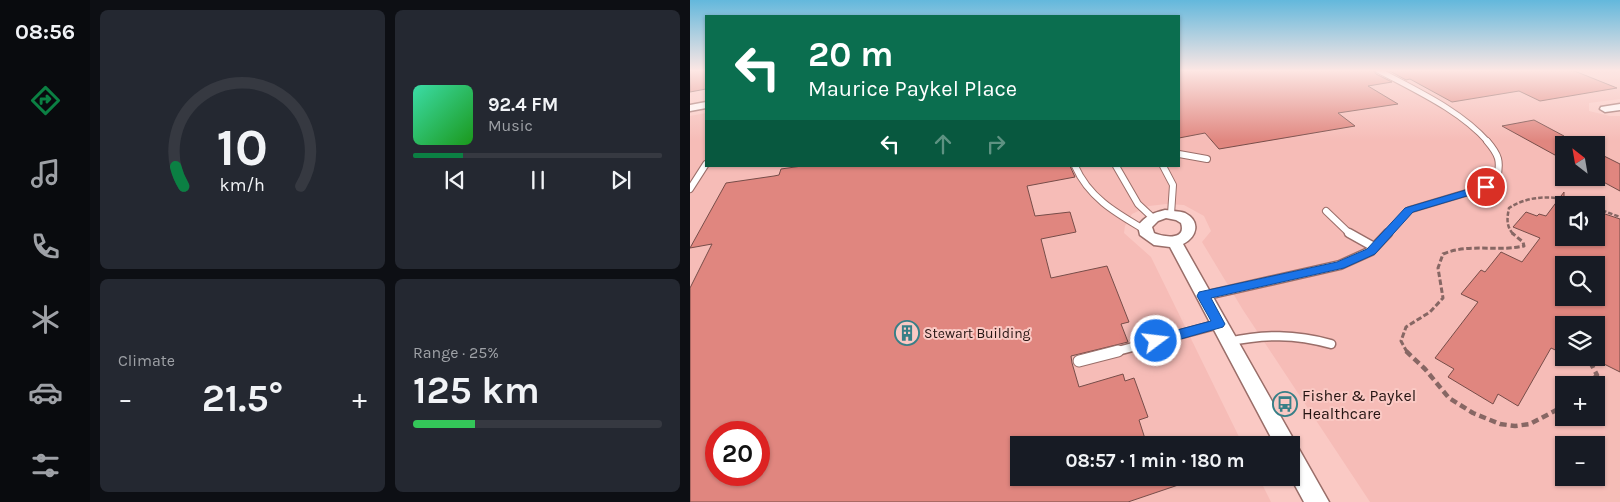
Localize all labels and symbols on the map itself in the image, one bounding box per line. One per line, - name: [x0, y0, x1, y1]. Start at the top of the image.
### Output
- north arrow: [1555, 136, 1605, 186]
- pin: [1465, 166, 1507, 208]
- position arrow: [1129, 314, 1181, 366]
- building icon: Stewart Building: [894, 320, 920, 346]
- place label: Stewart Building: [924, 325, 1031, 342]
- place label: Fisher & Paykel Healthcare: [1302, 386, 1416, 423]
- bus stop icon: Fisher & Paykel Healthcare: [1272, 391, 1298, 417]
- speed limit sign: 20: [705, 421, 770, 486]

